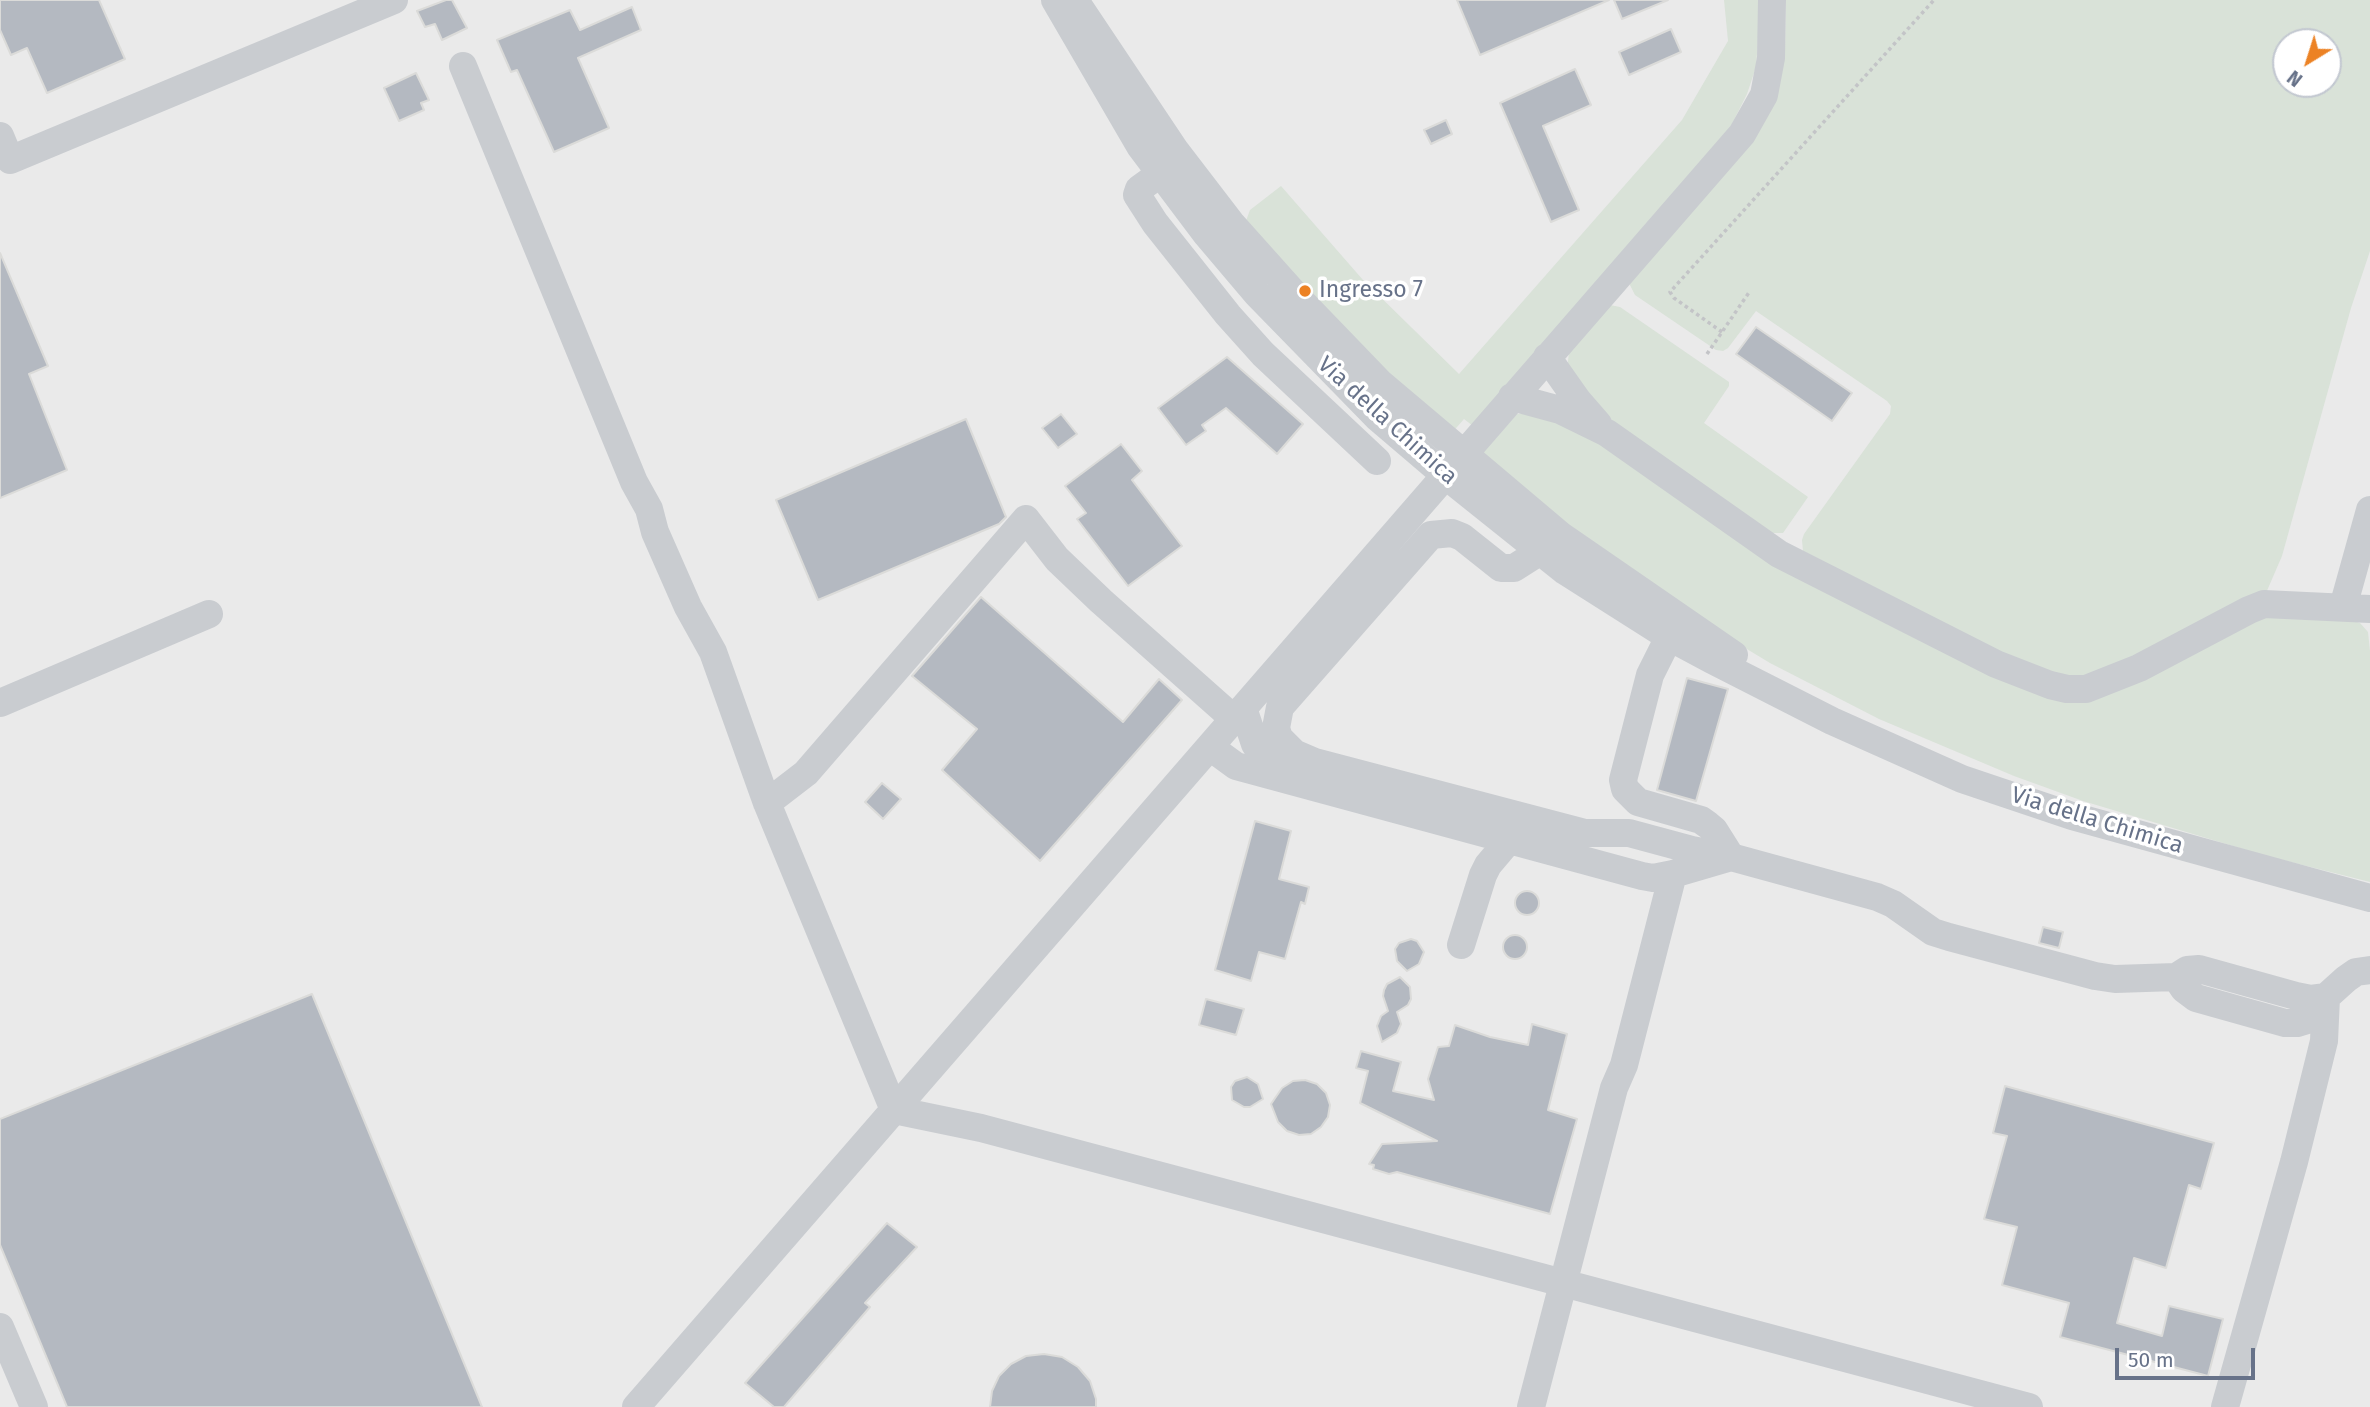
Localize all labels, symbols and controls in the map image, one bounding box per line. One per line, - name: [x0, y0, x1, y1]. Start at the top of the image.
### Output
- north arrow: [2272, 28, 2342, 98]
- text: N: [2283, 65, 2307, 91]
- place label: Ingresso 7: [1319, 277, 1423, 305]
- marker: Ingresso 7: [1297, 283, 1313, 299]
- street label: Via della Chimica: [1312, 351, 1462, 491]
- street label: Via della Chimica: [2008, 782, 2186, 860]
- scale bar: [2118, 1334, 2258, 1378]
- text: 50 m: [2128, 1347, 2174, 1373]

